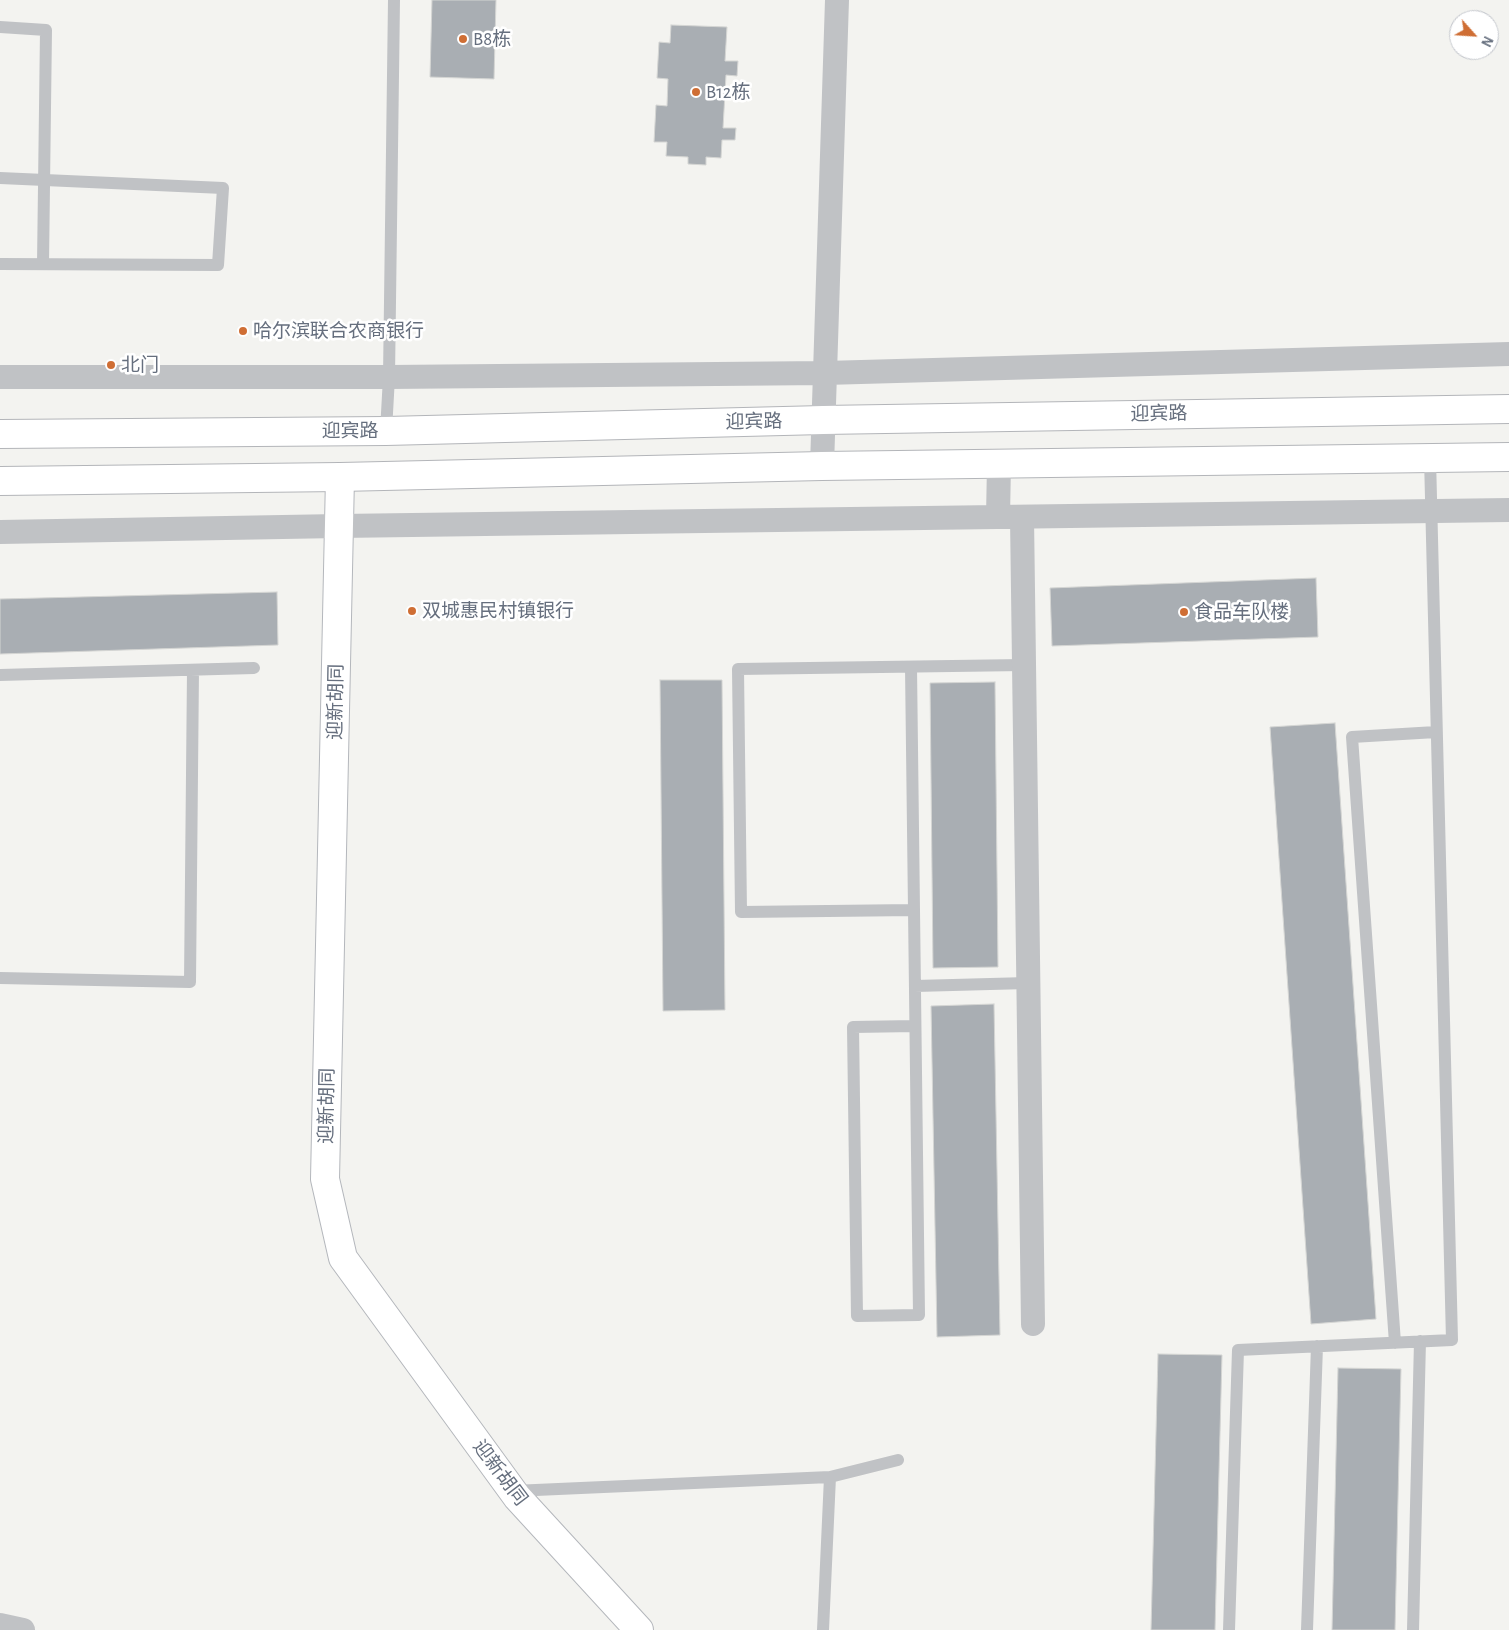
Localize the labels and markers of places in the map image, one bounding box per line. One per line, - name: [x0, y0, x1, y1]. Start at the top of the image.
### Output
- place label: B8栋: [473, 28, 511, 50]
- marker: B8栋: [457, 33, 469, 45]
- place label: B12栋: [706, 81, 750, 103]
- marker: B12栋: [690, 86, 702, 98]
- place label: 哈尔滨联合农商银行: [253, 320, 424, 342]
- marker: 哈尔滨联合农商银行: [237, 325, 249, 337]
- place label: 北门: [121, 354, 159, 376]
- marker: 北门: [105, 359, 117, 371]
- place label: 双城惠民村镇银行: [422, 600, 574, 622]
- place label: 食品车队楼: [1194, 601, 1289, 623]
- marker: 双城惠民村镇银行: [406, 605, 418, 617]
- marker: 食品车队楼: [1178, 606, 1190, 618]

